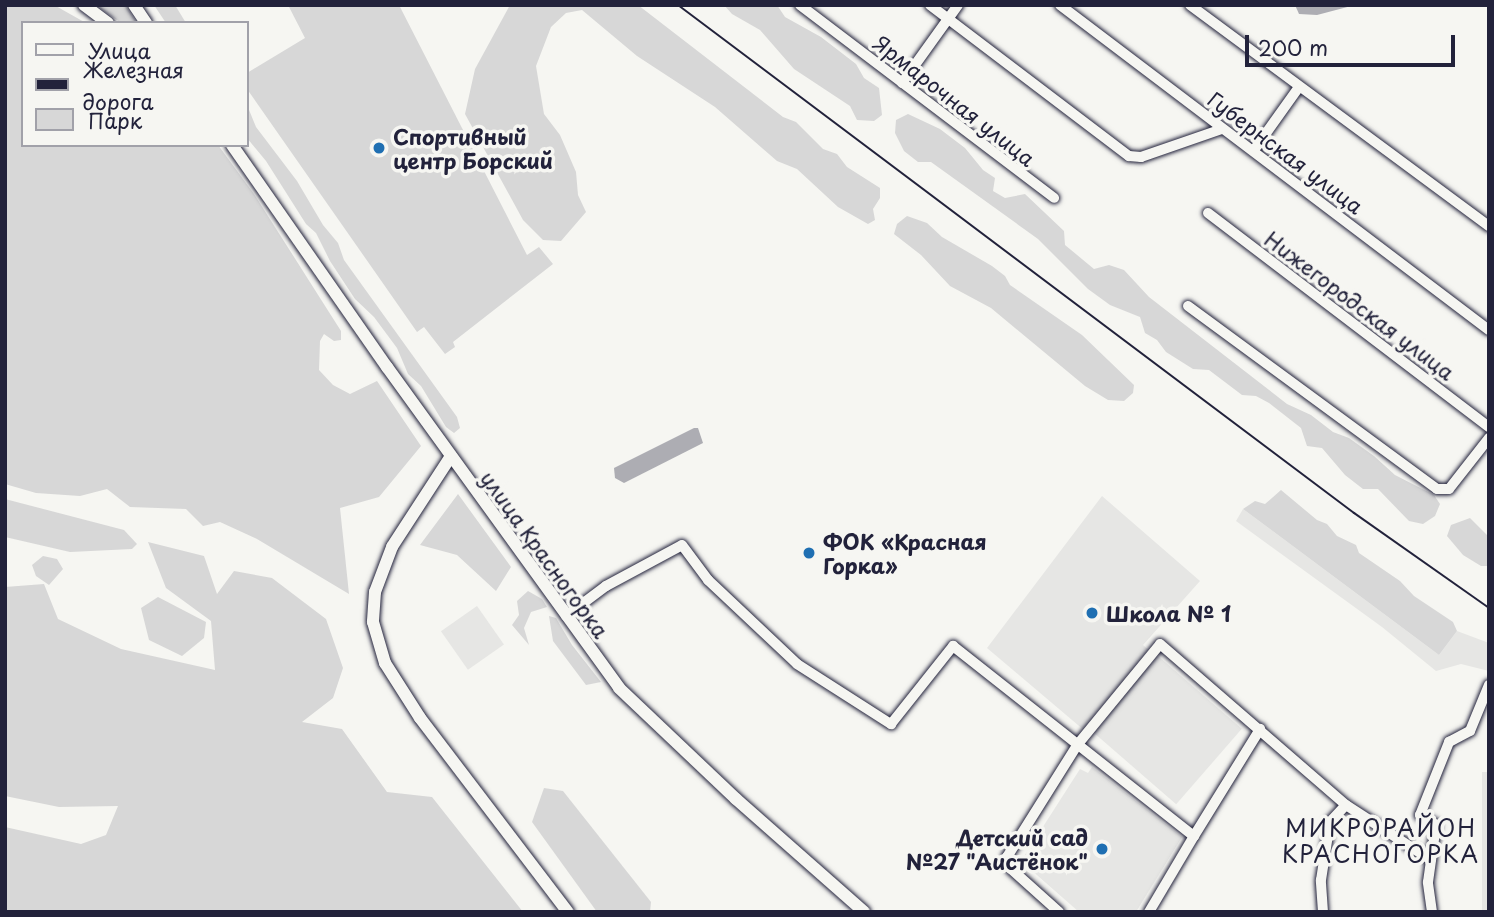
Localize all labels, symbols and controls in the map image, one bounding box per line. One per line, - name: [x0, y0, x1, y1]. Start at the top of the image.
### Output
- legend: [21, 21, 248, 147]
- scale bar: [1249, 21, 1459, 65]
- street label: Ярмарочная улица: [869, 29, 1041, 171]
- text: 200 m: [1258, 31, 1328, 63]
- text: Улица: [88, 34, 151, 66]
- text: Железная дорога: [83, 53, 184, 117]
- street label: Губернская улица: [1203, 85, 1369, 219]
- text: Парк: [88, 104, 142, 136]
- place label: Спортивный центр Борский: [393, 123, 554, 173]
- marker: Спортивный центр Борский: [371, 140, 387, 156]
- street label: Нижегородская улица: [1260, 225, 1460, 385]
- street label: улица Красногорка: [476, 465, 614, 643]
- place label: ФОК «Красная Горка»: [823, 528, 987, 578]
- marker: ФОК «Красная Горка»: [801, 545, 817, 561]
- place label: Школа № 1: [1106, 600, 1232, 626]
- marker: Школа № 1: [1084, 605, 1100, 621]
- district label: МИКРОРАЙОН КРАСНОГОРКА: [1284, 814, 1478, 868]
- place label: Детский сад №27 "Аистёнок": [905, 824, 1088, 874]
- marker: Детский сад №27 "Аистёнок": [1094, 841, 1110, 857]

